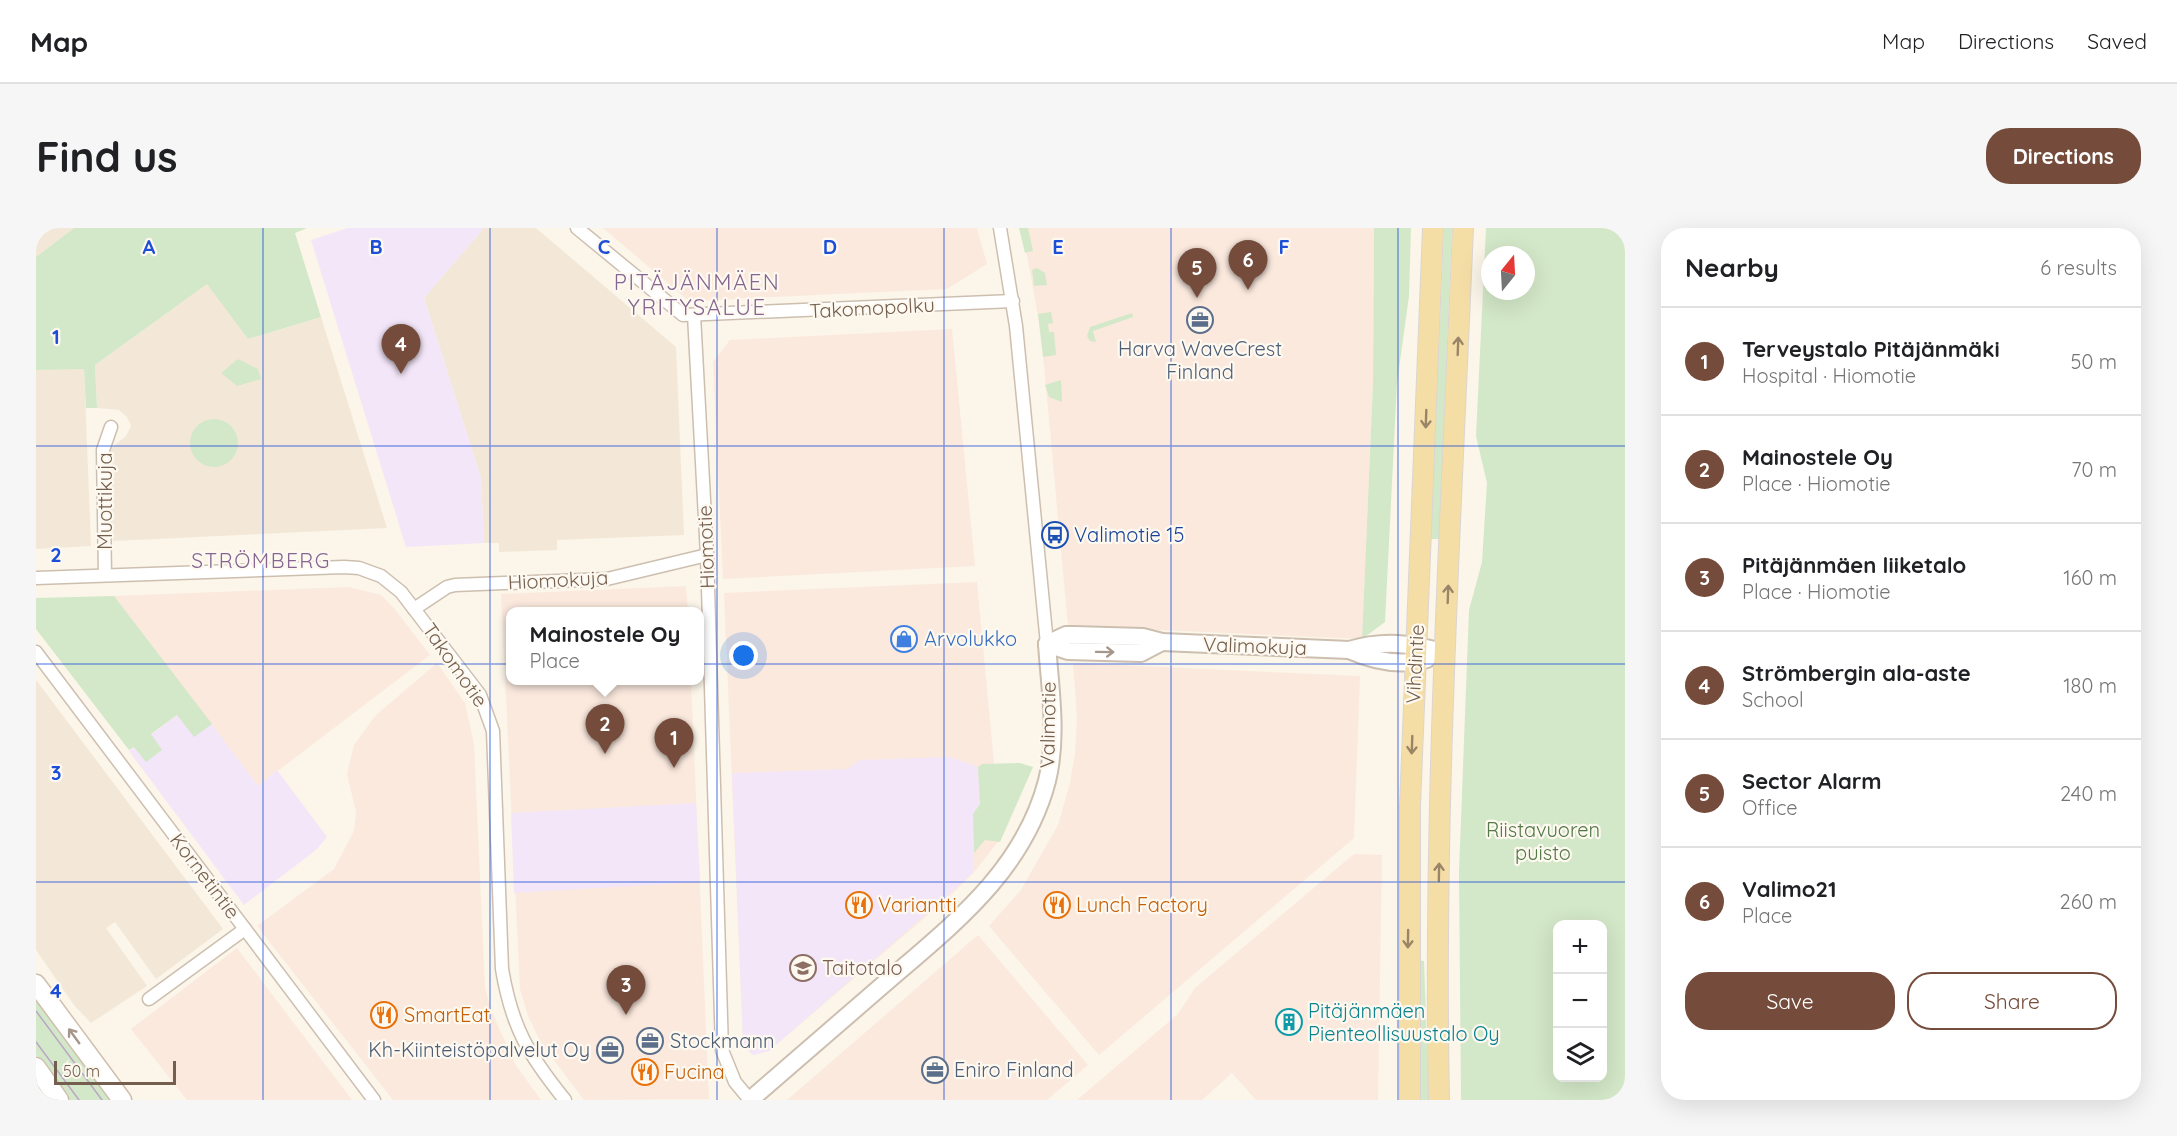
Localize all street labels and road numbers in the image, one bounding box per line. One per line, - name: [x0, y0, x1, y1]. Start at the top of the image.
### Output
- street label: Takomopolku: [809, 292, 935, 323]
- street label: Muottikuja: [92, 452, 117, 550]
- street label: Hiomotie: [692, 505, 719, 589]
- street label: Hiomokuja: [507, 564, 609, 595]
- street label: Takomotie: [417, 618, 494, 712]
- street label: Vihdintie: [1400, 624, 1429, 704]
- street label: Valimokuja: [1203, 631, 1307, 660]
- street label: Valimotie: [1034, 681, 1061, 769]
- street label: Kornetintie: [165, 828, 246, 923]

